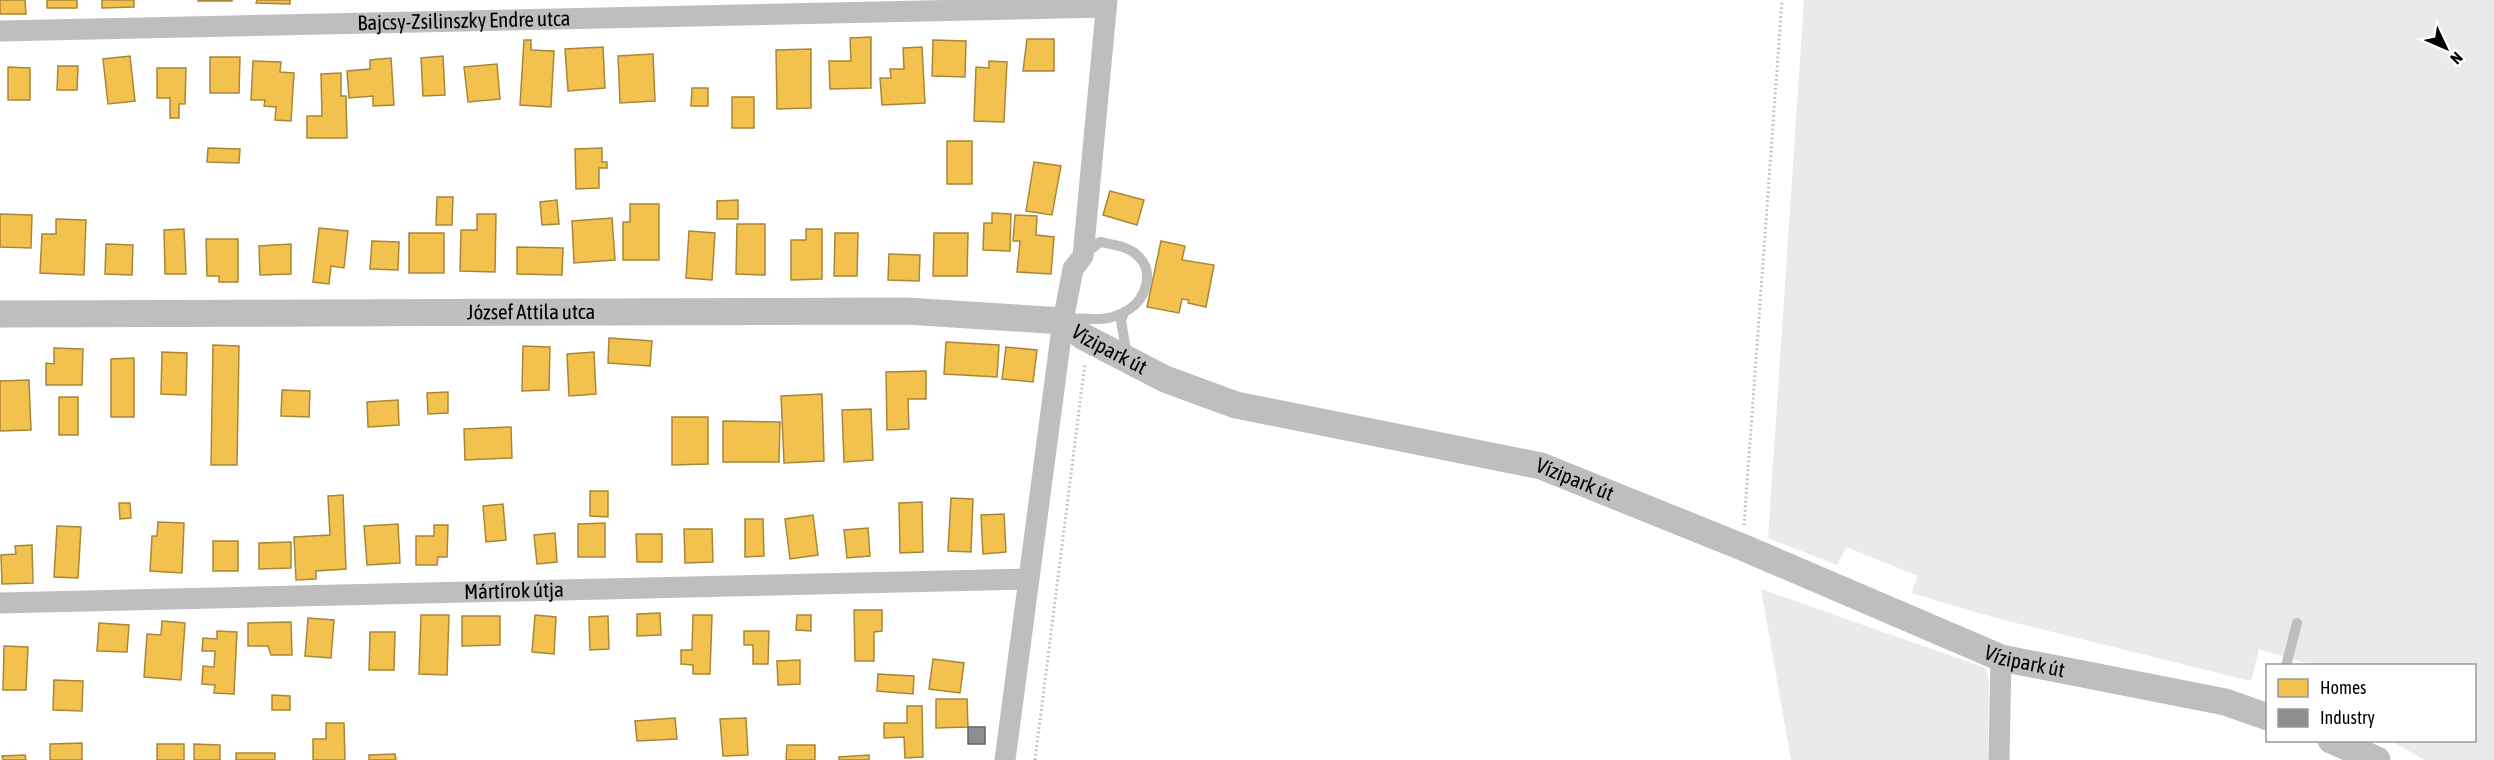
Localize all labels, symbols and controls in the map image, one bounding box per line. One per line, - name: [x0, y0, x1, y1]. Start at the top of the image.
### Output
- street label: Bajcsy-Zsilinszky Endre utca: [357, 6, 571, 34]
- north arrow: [2416, 18, 2476, 78]
- text: N: [2447, 49, 2467, 68]
- street label: József Attila utca: [467, 299, 595, 323]
- street label: Vízipark út: [1067, 319, 1151, 379]
- street label: Vízipark út: [1533, 452, 1618, 505]
- street label: Mártírok útja: [464, 577, 564, 603]
- street label: Vízipark út: [1981, 639, 2067, 681]
- legend: [2266, 664, 2476, 742]
- text: Homes: [2320, 677, 2366, 698]
- text: Industry: [2320, 707, 2375, 728]

